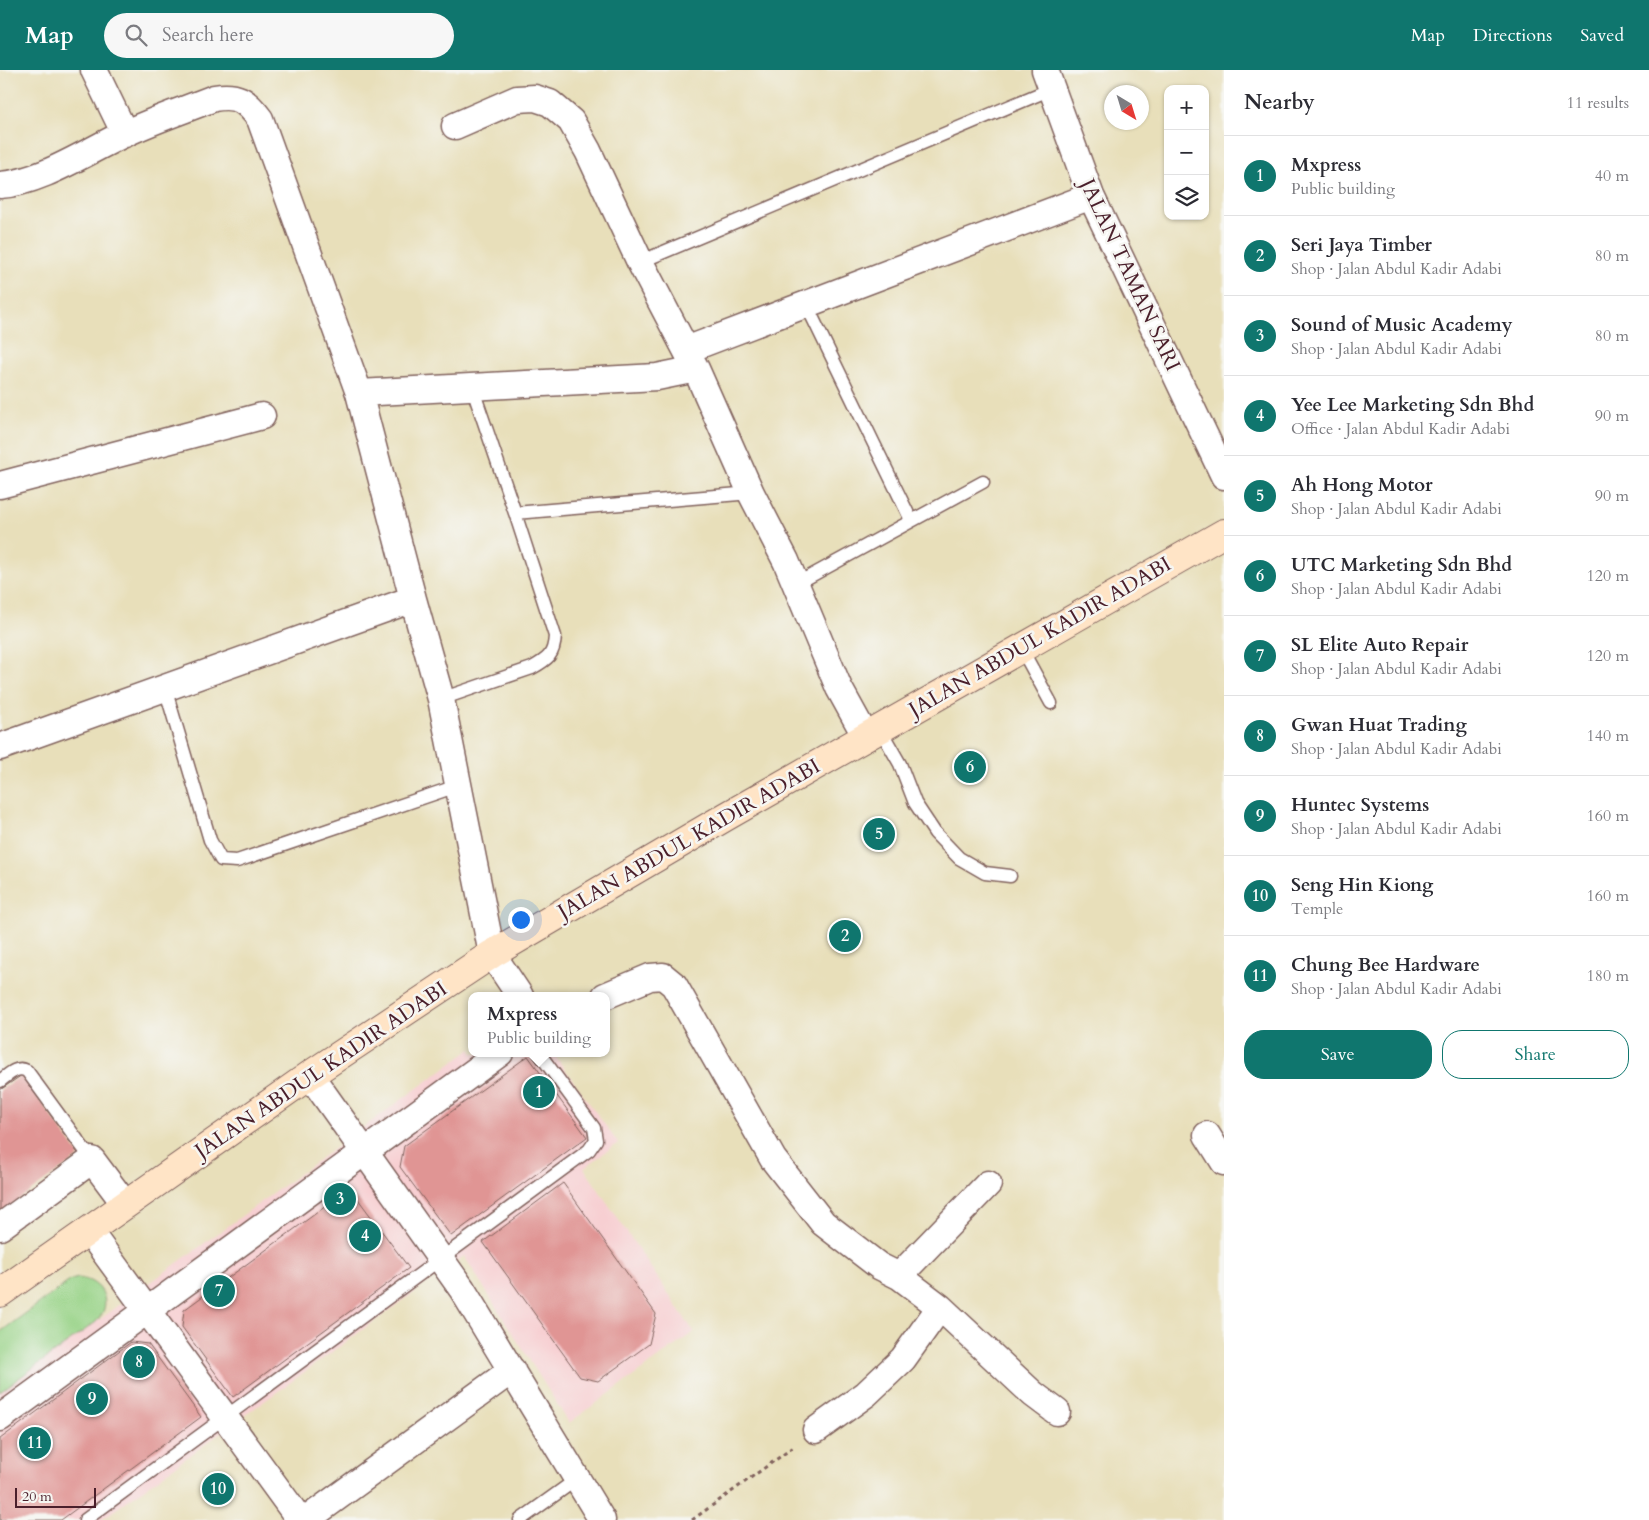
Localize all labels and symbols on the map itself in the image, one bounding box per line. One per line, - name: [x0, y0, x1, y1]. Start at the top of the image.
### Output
- north arrow: [1104, 85, 1149, 130]
- street label: JALAN TAMAN SARI: [1071, 171, 1187, 376]
- street label: JALAN ABDUL KADIR ADABI: [901, 550, 1176, 726]
- pin: 6: [954, 748, 986, 786]
- street label: JALAN ABDUL KADIR ADABI: [550, 752, 825, 928]
- pin: 5: [863, 815, 895, 853]
- your location: [508, 907, 534, 933]
- pin: 2: [829, 917, 861, 955]
- street label: JALAN ABDUL KADIR ADABI: [187, 975, 453, 1167]
- pin: 1: [523, 1073, 555, 1111]
- pin: 3: [324, 1180, 356, 1218]
- pin: 4: [349, 1217, 381, 1255]
- pin: 7: [203, 1272, 235, 1310]
- pin: 8: [123, 1343, 155, 1381]
- pin: 9: [76, 1380, 108, 1418]
- pin: 11: [19, 1424, 51, 1462]
- pin: 10: [202, 1470, 234, 1508]
- scale bar: [15, 1485, 96, 1508]

